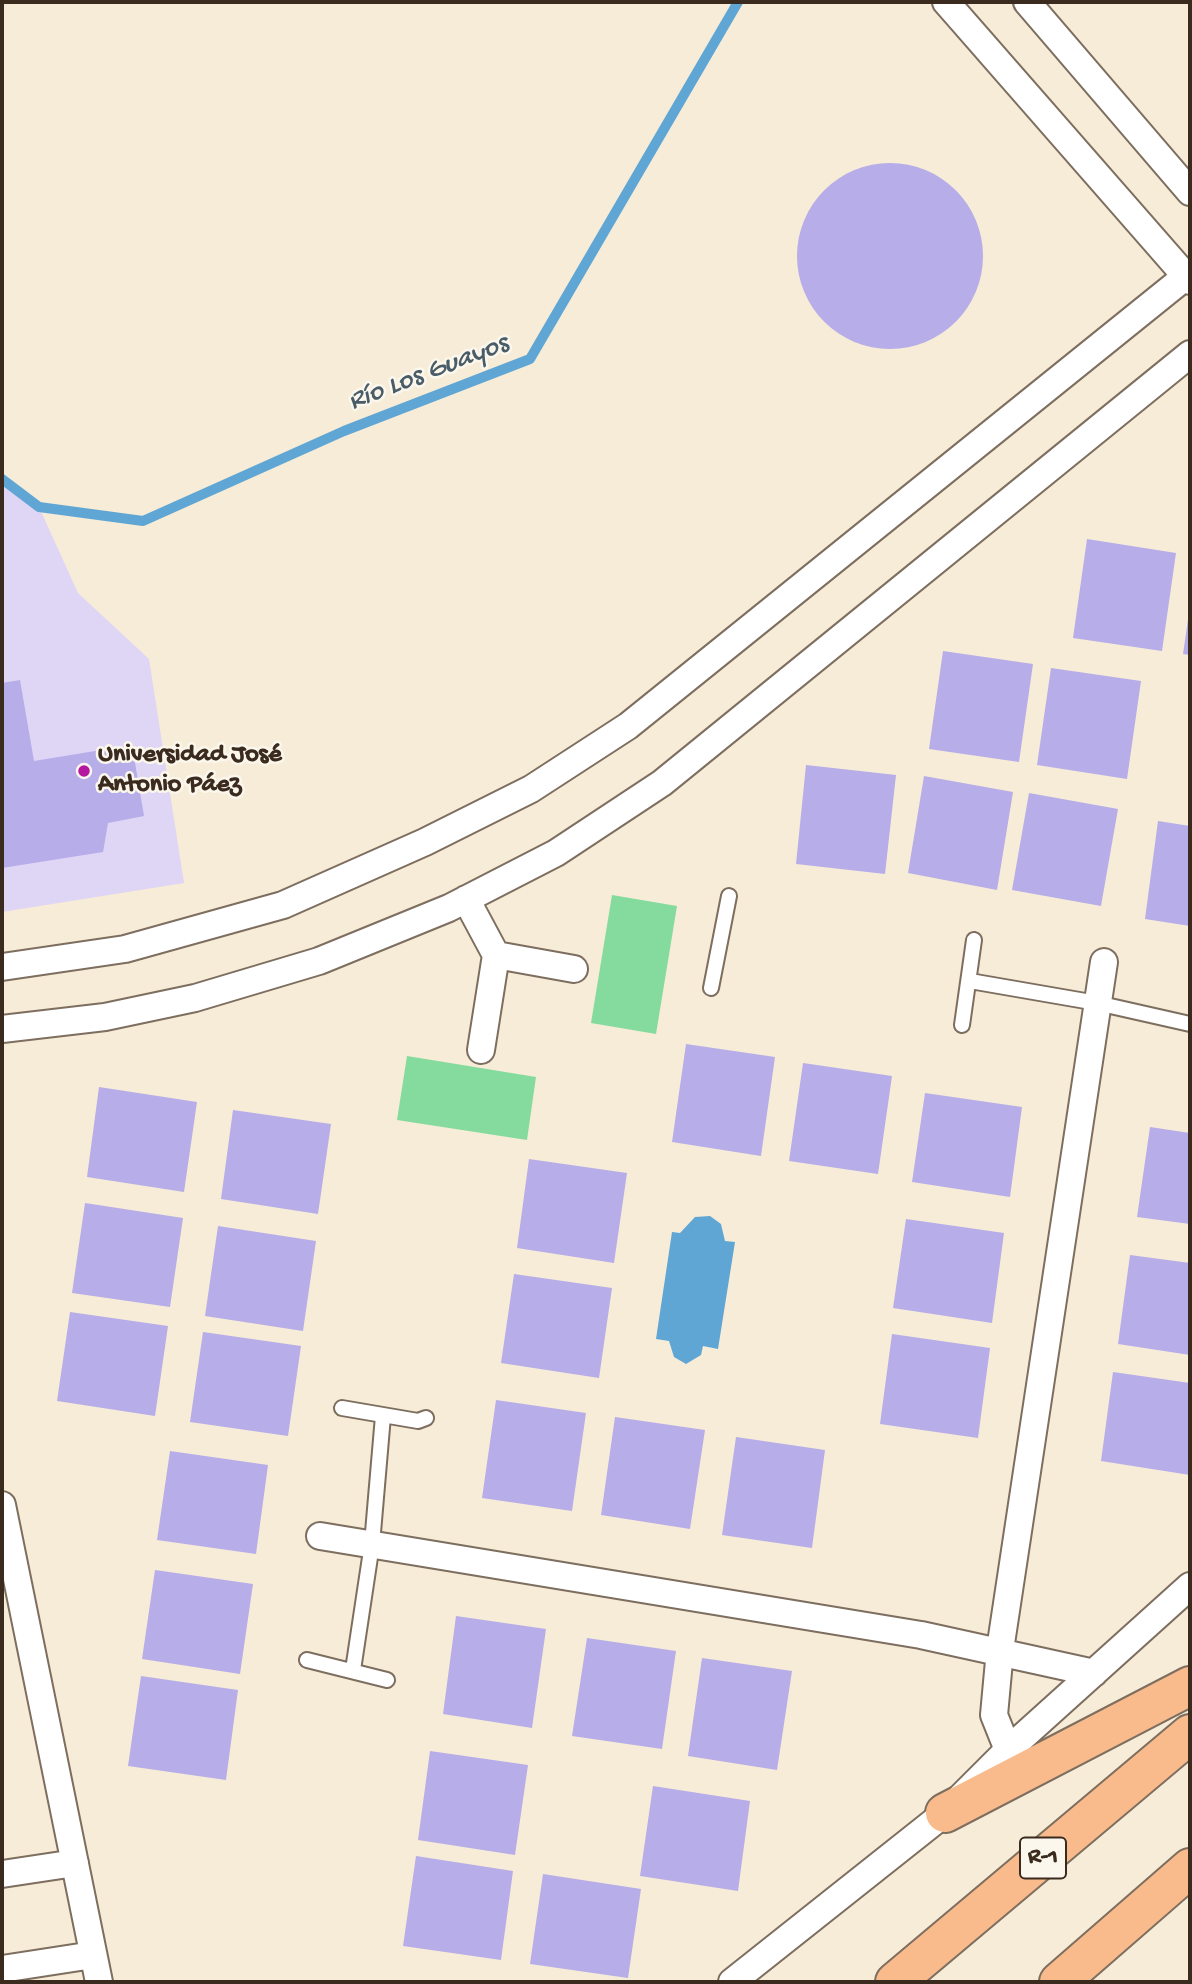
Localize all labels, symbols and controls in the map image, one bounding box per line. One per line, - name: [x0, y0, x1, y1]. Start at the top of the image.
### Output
- water label: Río Los Guayos: [344, 328, 514, 420]
- place label: Universidad José Antonio Páez: [98, 740, 282, 802]
- marker: Universidad José Antonio Páez: [76, 763, 92, 779]
- road number: R-1: [1020, 1838, 1066, 1879]

